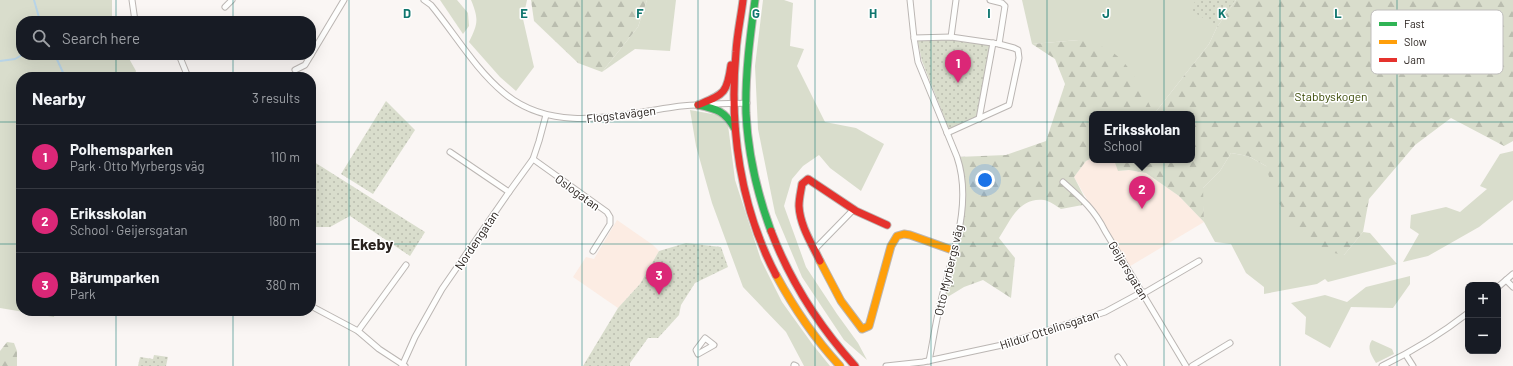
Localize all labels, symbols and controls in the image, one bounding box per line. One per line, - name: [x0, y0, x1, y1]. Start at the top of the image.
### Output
- text: D: [403, 5, 411, 21]
- text: E: [520, 5, 528, 21]
- text: F: [636, 5, 644, 21]
- text: G: [752, 5, 760, 21]
- text: H: [869, 5, 877, 21]
- text: I: [987, 5, 991, 21]
- text: J: [1102, 5, 1110, 21]
- text: K: [1218, 5, 1226, 21]
- text: L: [1334, 5, 1342, 21]
- legend: [1371, 10, 1503, 74]
- search box: [16, 16, 316, 60]
- text: Fast: [1404, 17, 1425, 30]
- icon: search: [30, 27, 52, 49]
- text: Search here: [62, 29, 140, 47]
- text: Slow: [1404, 35, 1427, 48]
- pin: 1: [945, 50, 971, 83]
- text: Jam: [1404, 53, 1425, 66]
- text: Nearby: [32, 88, 86, 108]
- park label: Stabbyskogen: [1294, 89, 1368, 103]
- text: 3 results: [252, 90, 300, 106]
- street label: Flogstavägen: [586, 103, 656, 125]
- popup: [1089, 111, 1195, 163]
- text: Eriksskolan: [1104, 120, 1180, 138]
- text: School: [1104, 138, 1142, 154]
- text: Polhemsparken: [70, 140, 173, 158]
- text: 1: [43, 149, 47, 165]
- text: 110 m: [270, 149, 300, 165]
- text: Park · Otto Myrbergs väg: [70, 158, 204, 174]
- your location: [975, 170, 995, 190]
- street label: Oslogatan: [553, 171, 603, 213]
- pin: 2: [1129, 176, 1155, 209]
- text: Eriksskolan: [70, 204, 147, 222]
- street label: Nordengatan: [451, 208, 501, 272]
- text: 2: [41, 213, 49, 229]
- text: 180 m: [268, 213, 300, 229]
- text: School · Geijersgatan: [70, 222, 188, 238]
- street label: Otto Myrbergs väg: [931, 223, 965, 317]
- district label: Ekeby: [351, 234, 393, 253]
- street label: Geijersgatan: [1106, 238, 1152, 302]
- pin: 3: [646, 262, 672, 295]
- text: Bärumparken: [70, 268, 160, 286]
- text: 3: [41, 277, 49, 293]
- text: 380 m: [266, 277, 300, 293]
- map controls: [1465, 282, 1501, 354]
- button: +: [1465, 282, 1501, 318]
- text: Park: [70, 286, 96, 302]
- street label: Hildur Ottelinsgatan: [998, 306, 1100, 352]
- button: −: [1465, 318, 1501, 354]

